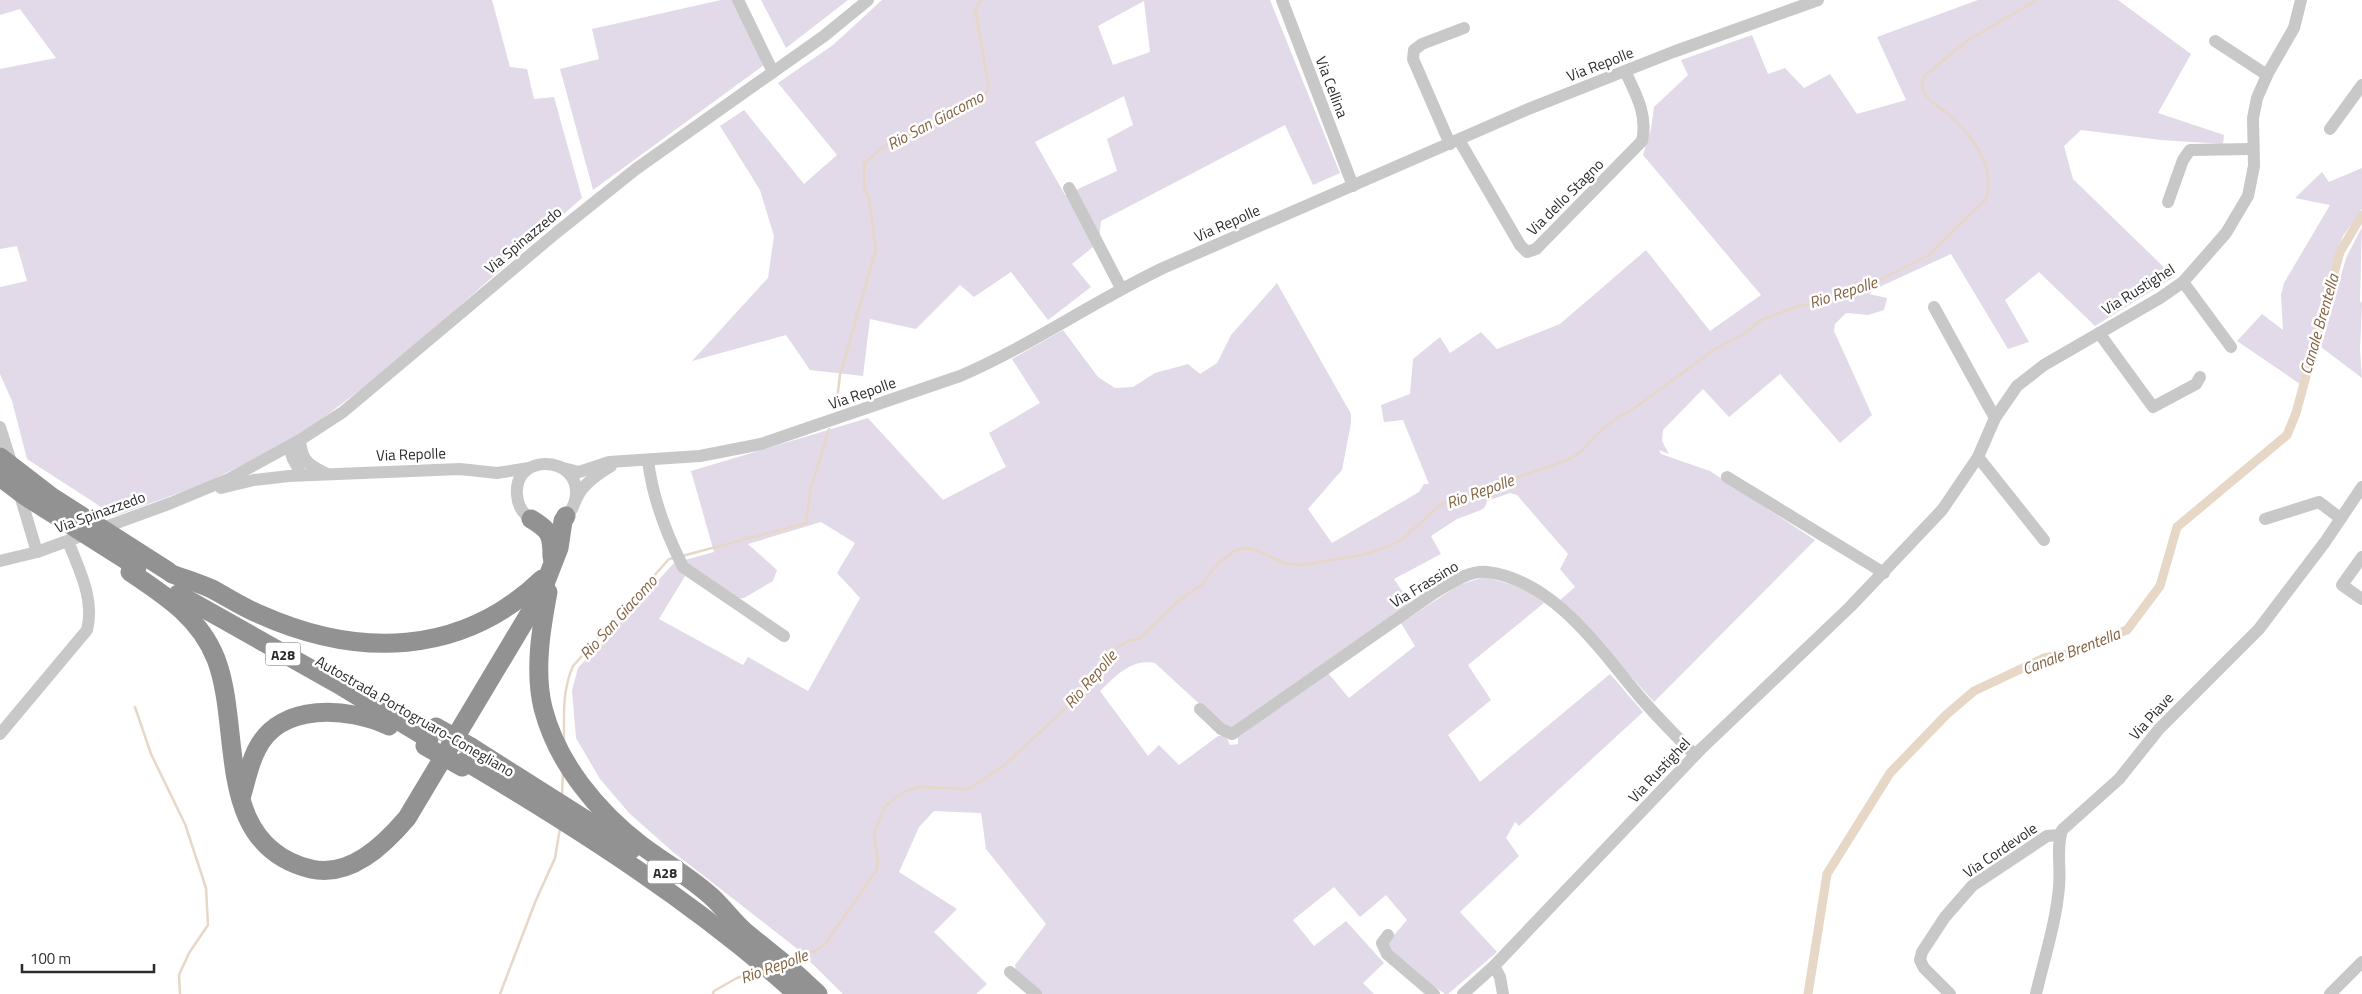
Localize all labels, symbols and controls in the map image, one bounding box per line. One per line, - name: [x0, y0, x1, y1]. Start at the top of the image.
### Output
- street label: Via Repolle: [1563, 41, 1637, 87]
- street label: Via Cellina: [1310, 53, 1354, 122]
- water label: Rio San Giacomo: [882, 84, 988, 156]
- street label: Via dello Stagno: [1521, 153, 1609, 241]
- street label: Via Repolle: [1190, 198, 1264, 248]
- street label: Via Spinazzedo: [479, 201, 567, 279]
- street label: Via Rustighel: [2097, 257, 2179, 321]
- water label: Rio Repolle: [1806, 269, 1882, 314]
- water label: Canale Brentella: [2293, 270, 2345, 377]
- street label: Via Repolle: [825, 371, 899, 415]
- street label: Via Repolle: [376, 441, 446, 467]
- water label: Rio Repolle: [1443, 467, 1519, 514]
- street label: Via Spinazzedo: [52, 485, 149, 539]
- street label: Via Frassino: [1385, 554, 1463, 614]
- water label: Rio San Giacomo: [574, 569, 663, 665]
- water label: Canale Brentella: [2019, 621, 2124, 681]
- road number: A28: [266, 642, 300, 666]
- water label: Rio Repolle: [1058, 643, 1123, 713]
- street label: Autostrada Portogruaro-Conegliano: [311, 649, 519, 783]
- street label: Via Piave: [2123, 687, 2179, 745]
- street label: Via Rustighel: [1623, 732, 1695, 808]
- street label: Via Cordevole: [1958, 817, 2042, 883]
- road number: A28: [648, 860, 682, 884]
- scale bar: [22, 942, 155, 974]
- water label: Rio Repolle: [737, 942, 813, 989]
- text: 100 m: [30, 947, 71, 970]

